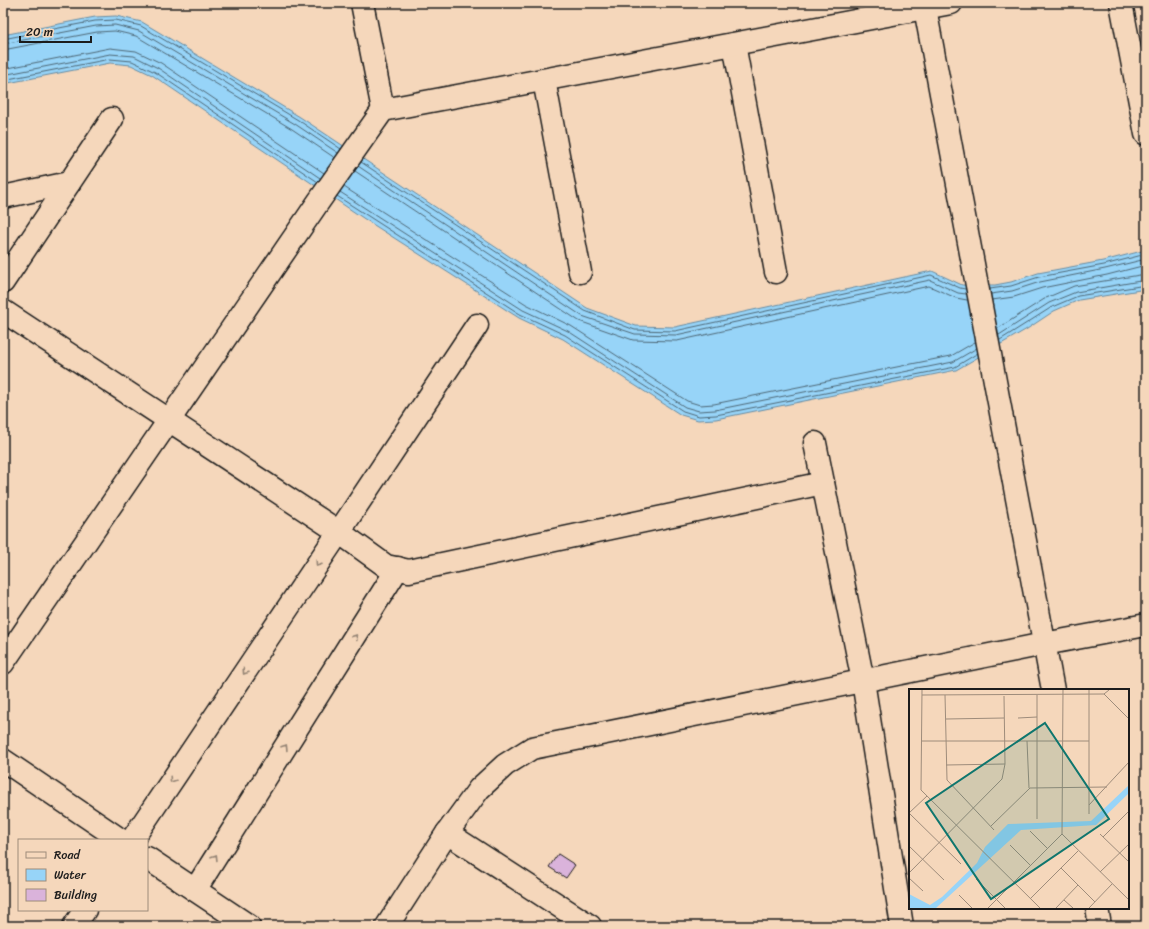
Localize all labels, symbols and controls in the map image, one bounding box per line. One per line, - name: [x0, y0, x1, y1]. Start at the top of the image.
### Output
- scale bar: [20, 18, 91, 44]
- text: 20 m: [26, 21, 53, 43]
- one-way arrow: [316, 560, 323, 567]
- one-way arrow: [350, 634, 357, 641]
- one-way arrow: [242, 668, 250, 675]
- inset map: [909, 689, 1129, 909]
- one-way arrow: [280, 744, 288, 751]
- one-way arrow: [169, 776, 177, 783]
- legend: [18, 839, 148, 911]
- text: Road: [54, 844, 81, 866]
- one-way arrow: [211, 854, 218, 861]
- text: Water: [54, 864, 87, 886]
- text: Building: [54, 884, 97, 906]

